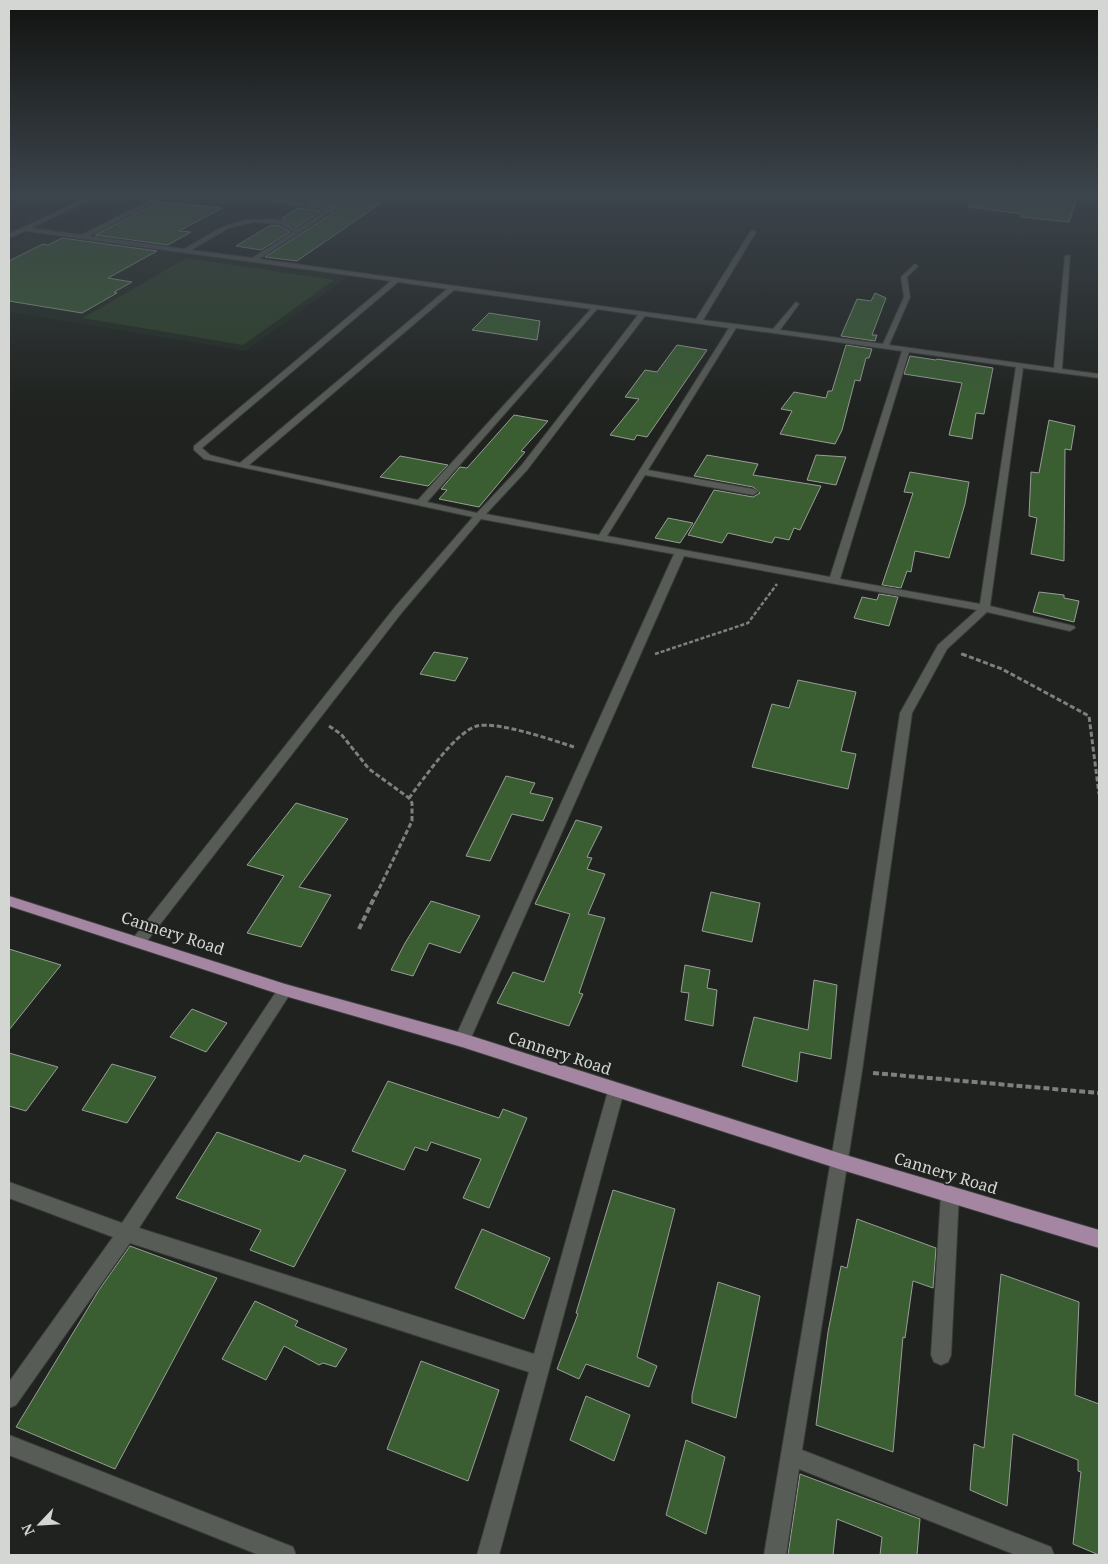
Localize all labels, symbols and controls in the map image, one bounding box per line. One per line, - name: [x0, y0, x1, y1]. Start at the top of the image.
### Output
- street label: Cannery Road: [119, 906, 228, 960]
- street label: Cannery Road: [506, 1026, 615, 1080]
- street label: Cannery Road: [891, 1147, 1001, 1199]
- north arrow: [15, 1499, 65, 1549]
- text: N: [17, 1521, 39, 1539]

